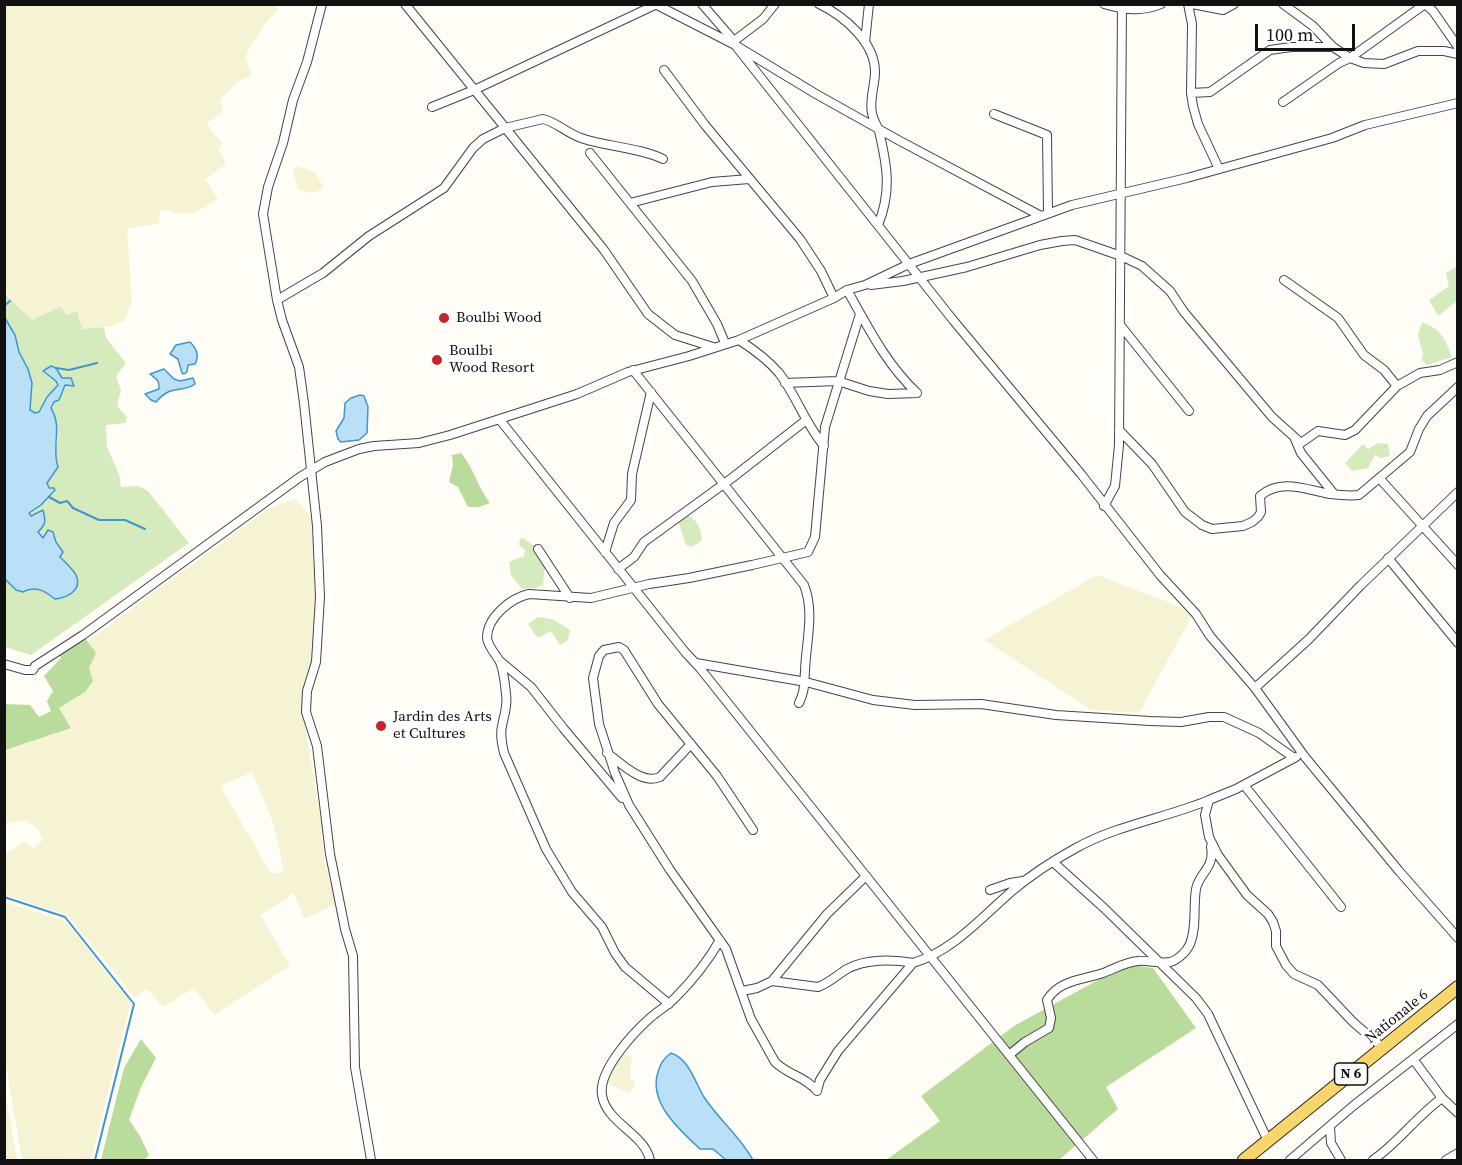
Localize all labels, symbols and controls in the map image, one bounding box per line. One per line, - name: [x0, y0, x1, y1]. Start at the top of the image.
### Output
- scale bar: [1258, 12, 1358, 50]
- text: 100 m: [1266, 22, 1313, 47]
- place label: Boulbi Wood: [456, 309, 542, 327]
- marker: Boulbi Wood: [437, 311, 451, 325]
- place label: Boulbi Wood Resort: [449, 342, 534, 377]
- marker: Boulbi Wood Resort: [430, 353, 444, 367]
- place label: Jardin des Arts et Cultures: [393, 708, 492, 743]
- marker: Jardin des Arts et Cultures: [374, 719, 388, 733]
- street label: Nationale 6: [1362, 986, 1432, 1048]
- road number: N 6: [1334, 1063, 1368, 1085]

